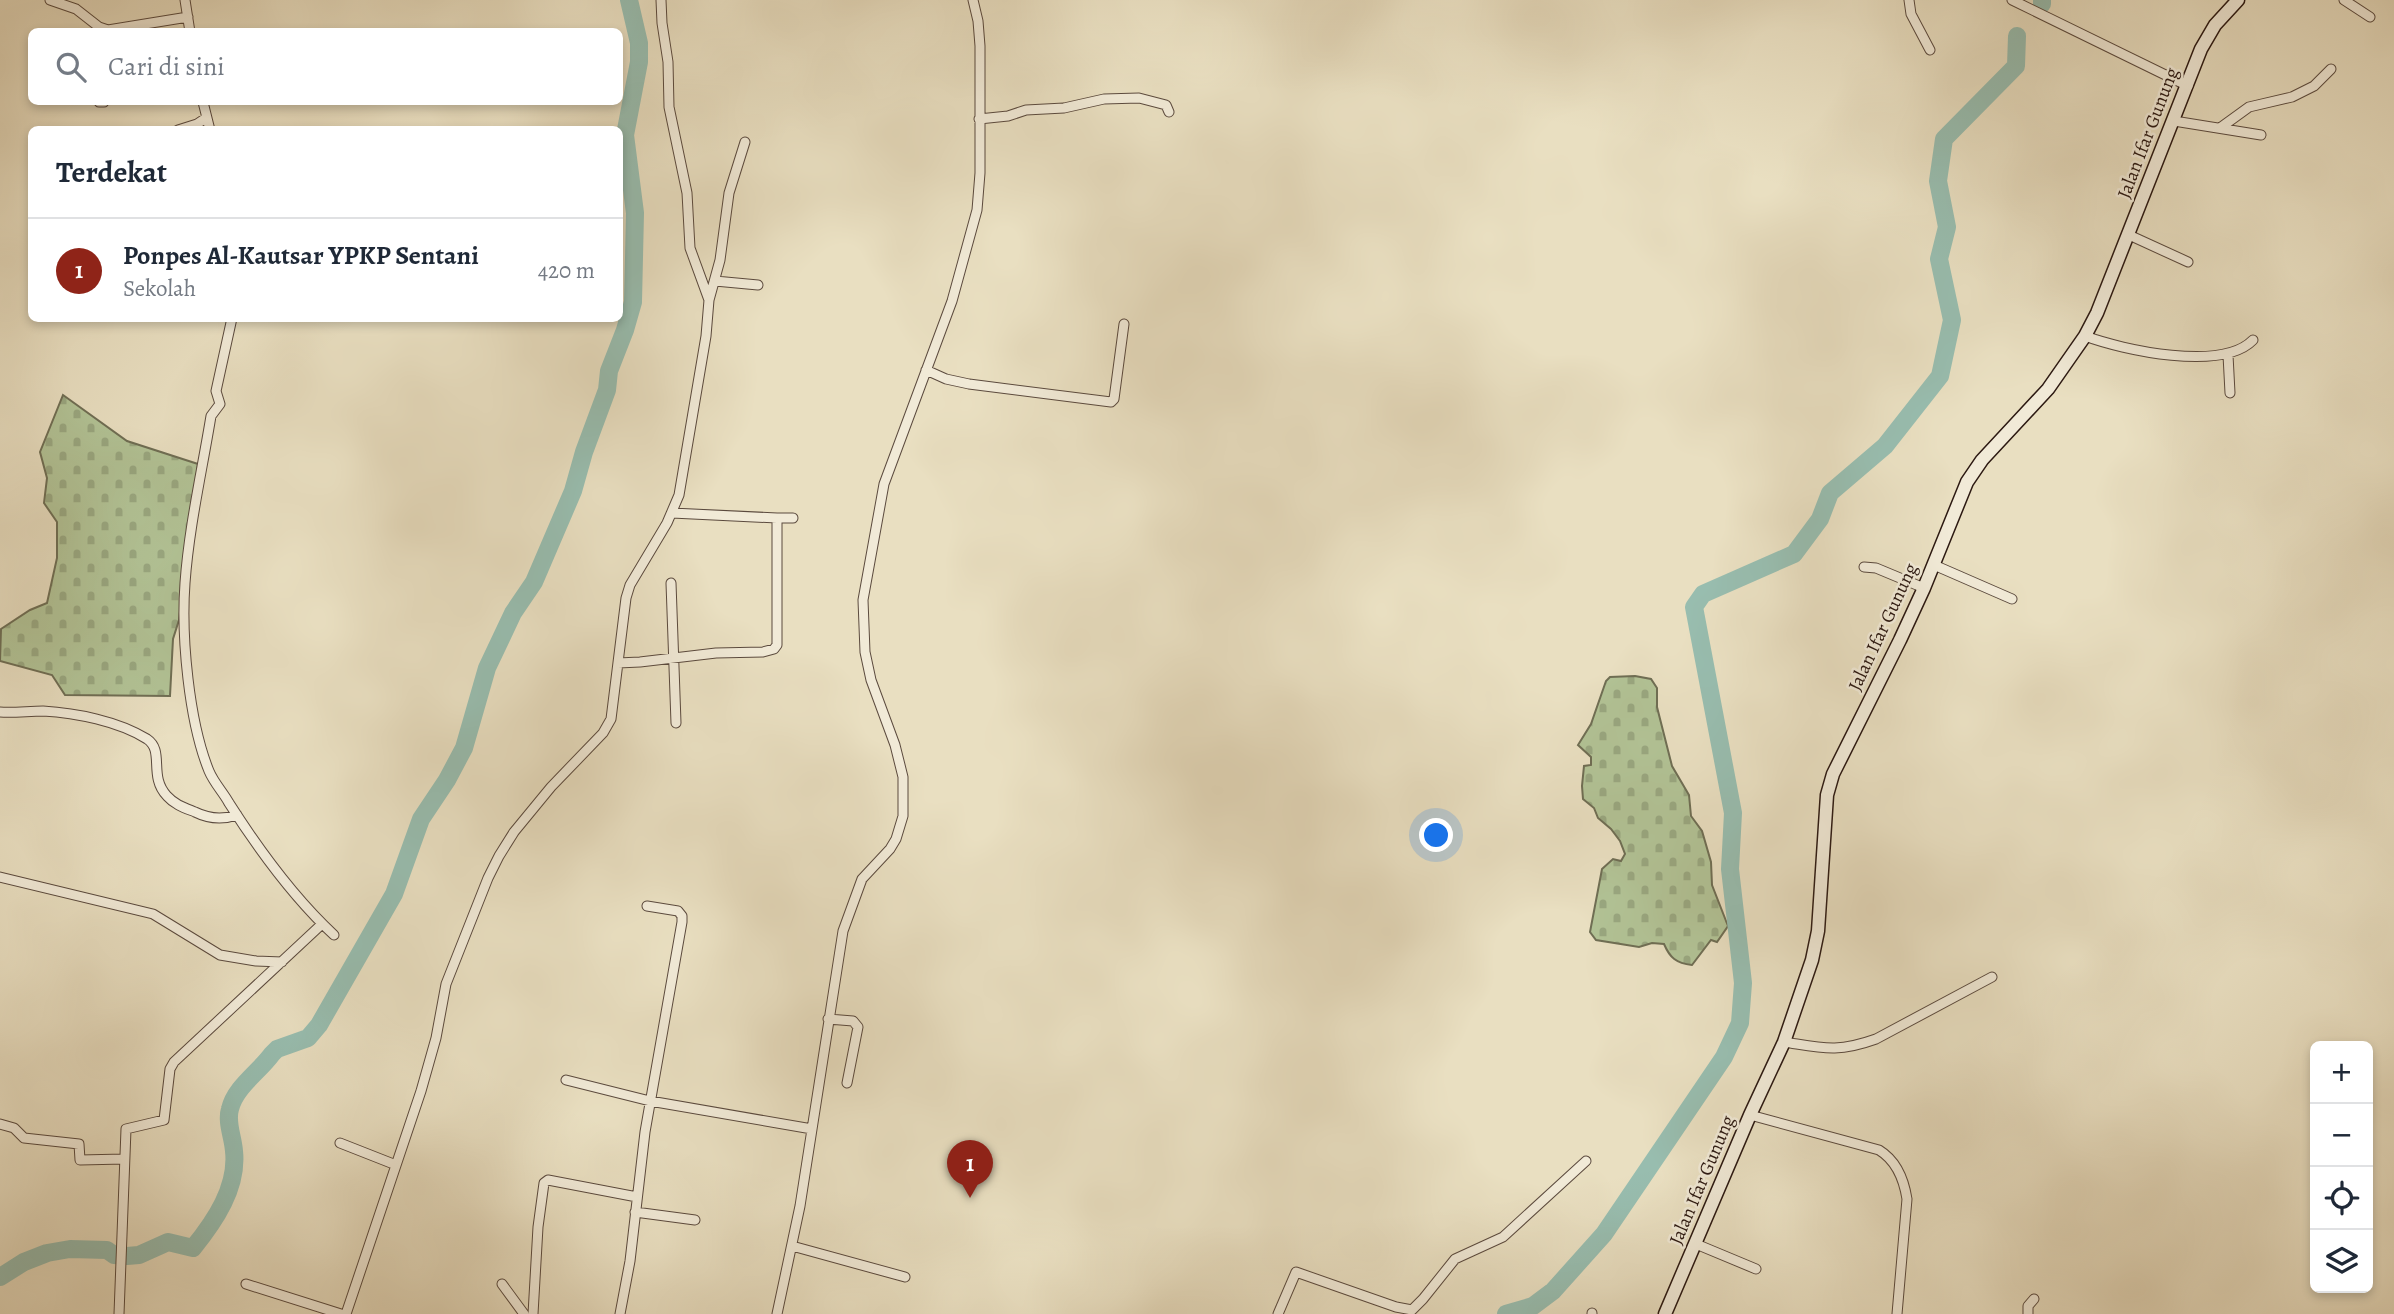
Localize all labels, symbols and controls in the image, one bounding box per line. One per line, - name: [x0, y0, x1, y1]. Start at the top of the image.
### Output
- search box: [28, 28, 623, 105]
- icon: search: [52, 48, 90, 86]
- text: Cari di sini: [108, 49, 225, 84]
- street label: Jalan Ifar Gunung: [2111, 63, 2185, 202]
- text: Terdekat: [56, 152, 167, 192]
- text: Ponpes Al-Kautsar YPKP Sentani: [123, 238, 479, 273]
- text: 1: [75, 255, 83, 286]
- text: 420 m: [538, 255, 595, 286]
- text: Sekolah: [123, 273, 196, 304]
- street label: Jalan Ifar Gunung: [1842, 558, 1924, 695]
- your location: [1419, 818, 1453, 852]
- map controls: [2310, 1041, 2373, 1293]
- button: +: [2310, 1041, 2373, 1104]
- button: −: [2310, 1104, 2373, 1167]
- street label: Jalan Ifar Gunung: [1663, 1111, 1741, 1249]
- pin: 1: [947, 1140, 993, 1198]
- button: locate: [2310, 1167, 2373, 1230]
- button: layers: [2310, 1230, 2373, 1293]

